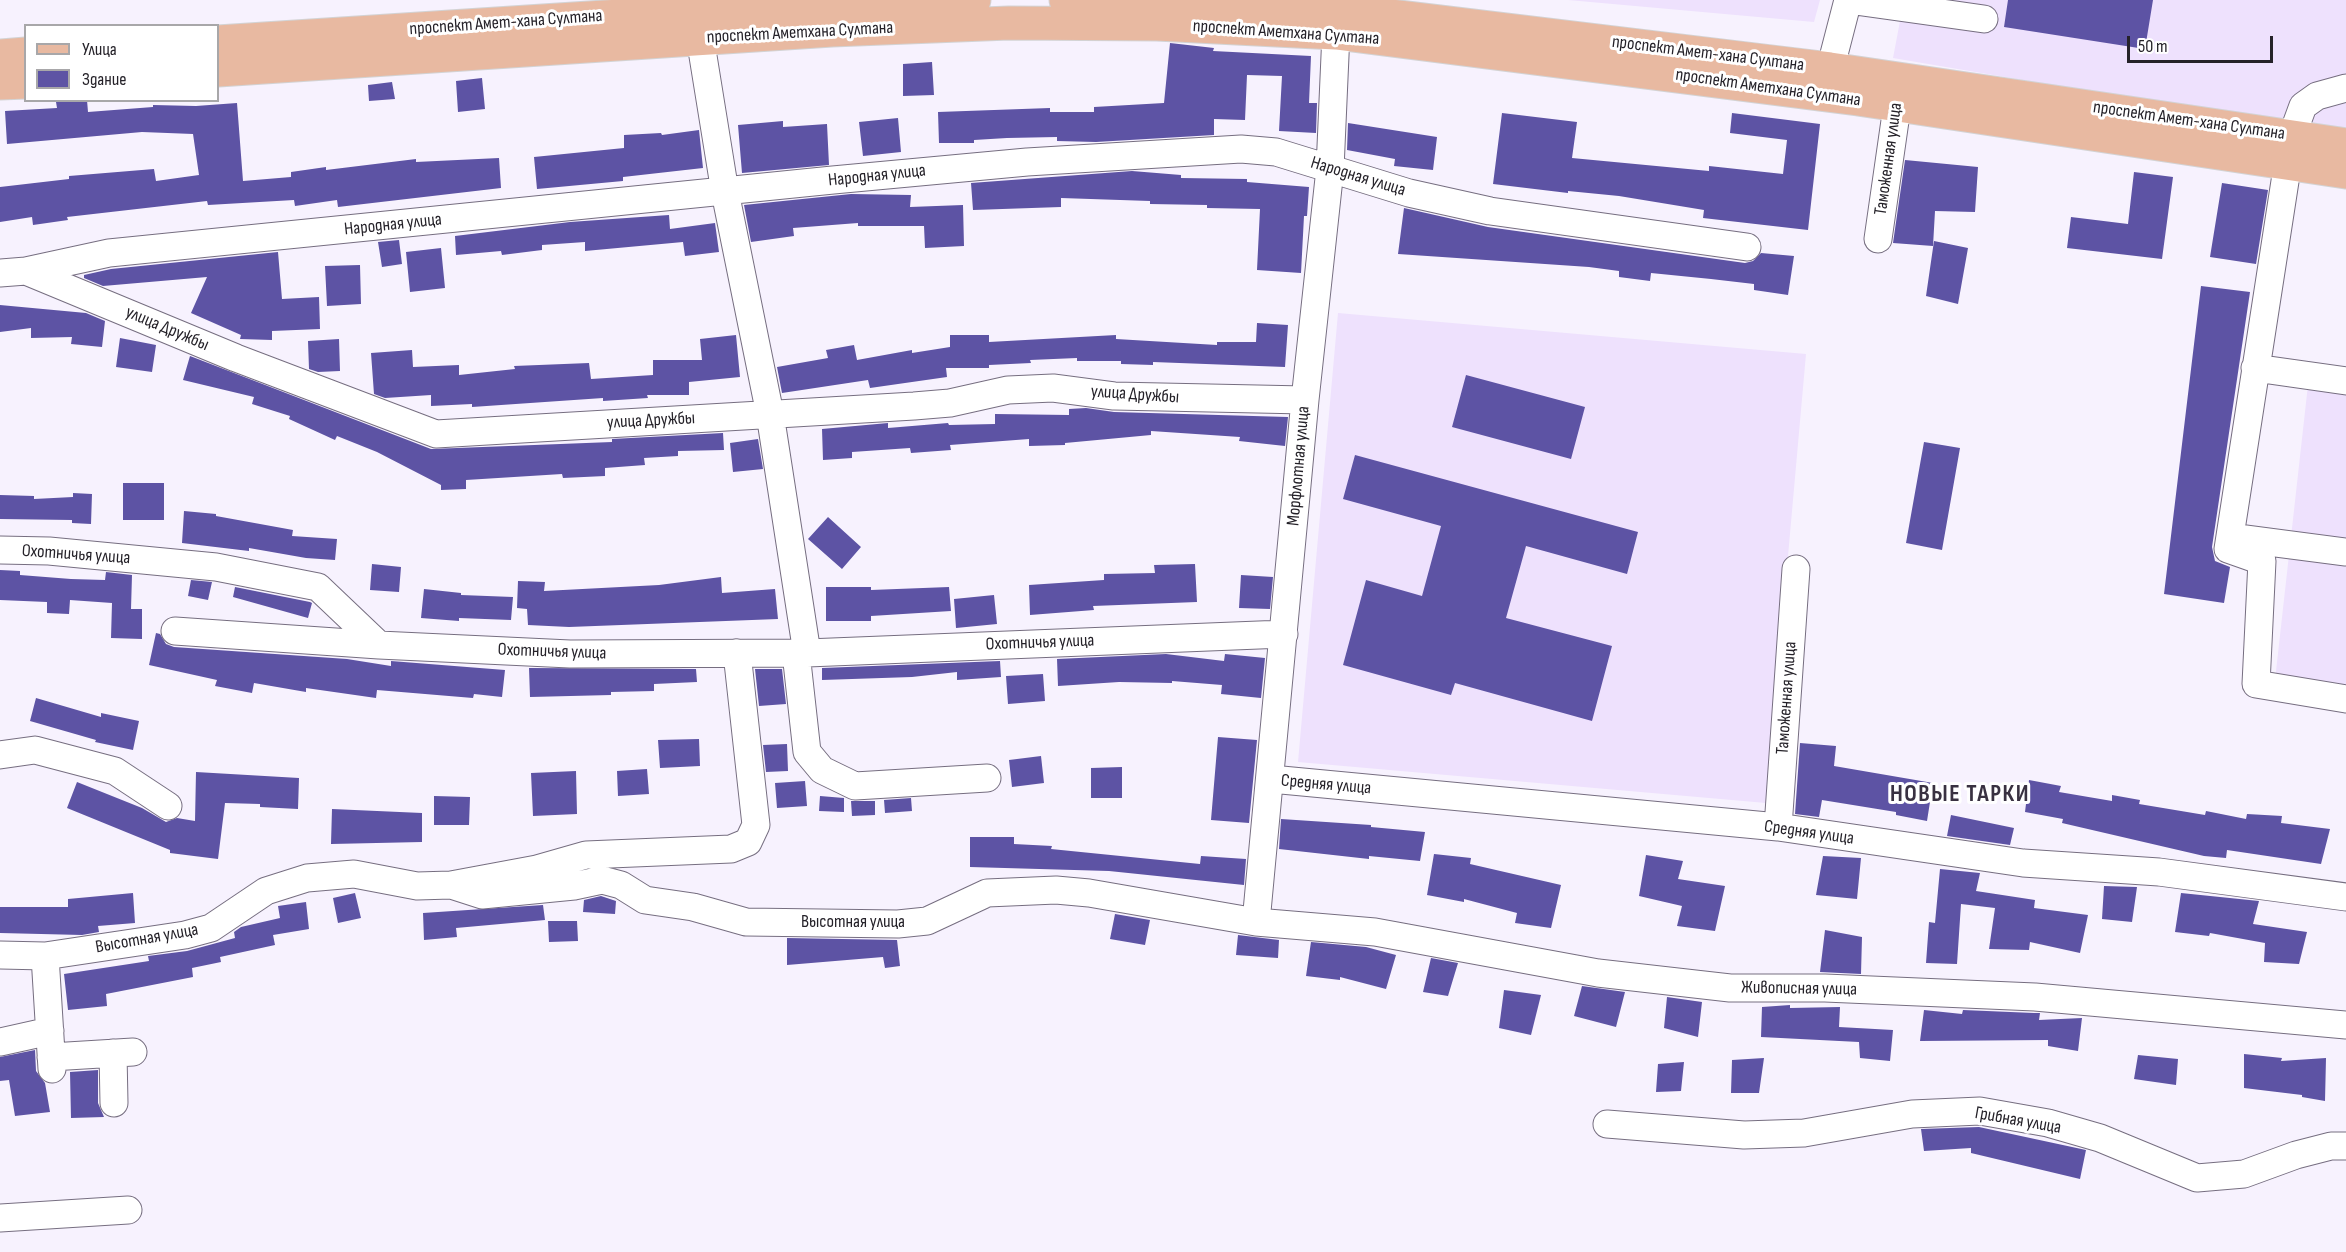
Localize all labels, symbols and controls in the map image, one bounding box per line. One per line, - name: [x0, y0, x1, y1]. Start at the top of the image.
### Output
- street label: проспект Амет-хана Султана: [409, 5, 603, 41]
- street label: проспект Аметхана Султана: [1192, 16, 1380, 50]
- street label: проспект Аметхана Султана: [706, 17, 894, 49]
- legend: [24, 24, 219, 102]
- scale bar: [2130, 24, 2276, 62]
- street label: проспект Амет-хана Султана: [1611, 31, 1805, 77]
- text: 50 m: [2138, 36, 2168, 57]
- text: Улица: [82, 39, 117, 60]
- street label: проспект Аметхана Султана: [1674, 64, 1862, 112]
- text: Здание: [82, 69, 127, 90]
- street label: проспект Амет-хана Султана: [2092, 97, 2286, 145]
- street label: Таможенная улица: [1870, 101, 1908, 217]
- street label: Народная улица: [1308, 152, 1408, 202]
- street label: Народная улица: [827, 160, 927, 192]
- street label: Народная улица: [343, 209, 443, 241]
- street label: улица Дружбы: [122, 302, 212, 356]
- street label: улица Дружбы: [1090, 381, 1180, 409]
- street label: Морфлотная улица: [1283, 405, 1315, 527]
- street label: улица Дружбы: [606, 408, 696, 434]
- street label: Охотничья улица: [21, 540, 131, 570]
- street label: Охотничья улица: [985, 630, 1095, 656]
- street label: Охотничья улица: [497, 639, 607, 665]
- street label: Таможенная улица: [1772, 641, 1802, 755]
- street label: Средняя улица: [1280, 770, 1372, 800]
- district label: НОВЫЕ ТАРКИ: [1890, 781, 2030, 809]
- street label: Средняя улица: [1763, 816, 1855, 850]
- street label: Высотная улица: [801, 911, 905, 933]
- street label: Высотная улица: [94, 919, 200, 959]
- street label: Живописная улица: [1741, 977, 1857, 1001]
- street label: Грибная улица: [1973, 1103, 2063, 1139]

